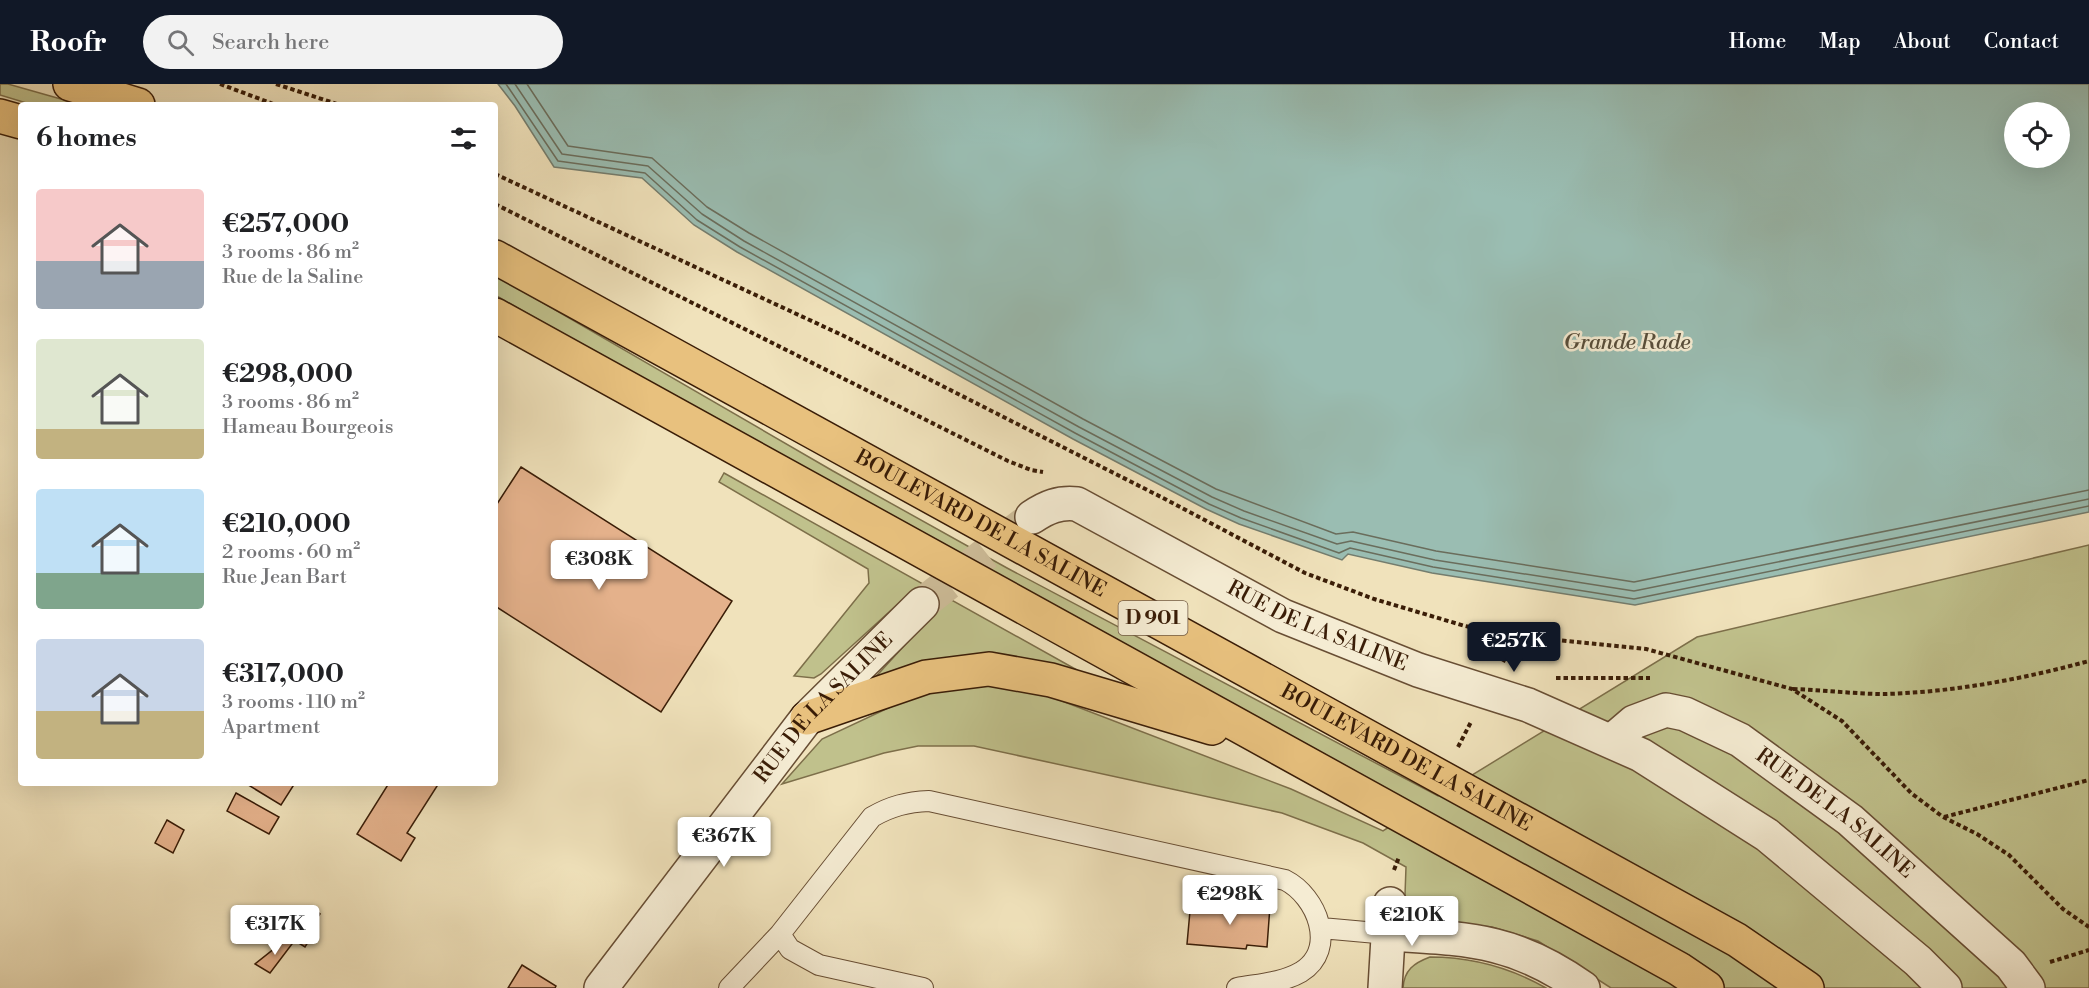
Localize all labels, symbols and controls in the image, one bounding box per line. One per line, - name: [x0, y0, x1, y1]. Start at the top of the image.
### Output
- search box: [143, 15, 563, 69]
- text: Roofr: [30, 25, 107, 60]
- icon: search: [164, 26, 197, 59]
- text: Search here: [212, 29, 329, 56]
- text: Home: [1729, 29, 1786, 55]
- text: Map: [1819, 29, 1861, 55]
- text: About: [1894, 29, 1951, 55]
- text: Contact: [1984, 29, 2059, 55]
- map controls: [2004, 102, 2070, 168]
- button: locate: [2004, 102, 2070, 168]
- text: 6 homes: [36, 122, 137, 154]
- icon: filters: [447, 122, 480, 155]
- text: €257,000: [222, 208, 349, 240]
- icon: home: [84, 213, 156, 285]
- text: 3 rooms · 86 m²: [222, 240, 359, 265]
- text: Rue de la Saline: [222, 265, 363, 290]
- water label: Grande Rade: [1563, 329, 1691, 356]
- text: €298,000: [222, 358, 353, 390]
- icon: home: [84, 363, 156, 435]
- text: 3 rooms · 86 m²: [222, 390, 359, 415]
- text: Hameau Bourgeois: [222, 415, 393, 440]
- street label: BOULEVARD DE LA SALINE: [849, 444, 1111, 603]
- text: €210,000: [222, 508, 351, 540]
- icon: home: [84, 513, 156, 585]
- text: 2 rooms · 60 m²: [222, 540, 360, 565]
- pin: €308K: [557, 540, 641, 591]
- text: €308K: [565, 547, 633, 572]
- text: Rue Jean Bart: [222, 565, 347, 590]
- street label: RUE DE LA SALINE: [1222, 575, 1411, 678]
- road number: D 901: [1118, 601, 1188, 635]
- pin: €257K: [1472, 622, 1556, 673]
- street label: RUE DE LA SALINE: [749, 627, 899, 789]
- text: €257K: [1481, 629, 1547, 654]
- text: €317,000: [222, 658, 344, 690]
- icon: home: [84, 663, 156, 735]
- street label: BOULEVARD DE LA SALINE: [1275, 678, 1536, 838]
- text: 3 rooms · 110 m²: [222, 690, 365, 715]
- text: Apartment: [222, 715, 320, 740]
- street label: RUE DE LA SALINE: [1750, 743, 1919, 884]
- pin: €367K: [682, 817, 766, 868]
- text: €367K: [692, 824, 756, 849]
- pin: €298K: [1188, 875, 1272, 926]
- text: €298K: [1196, 882, 1264, 907]
- pin: €210K: [1370, 896, 1454, 947]
- text: €210K: [1379, 903, 1445, 928]
- pin: €317K: [233, 905, 317, 956]
- text: €317K: [244, 912, 306, 937]

